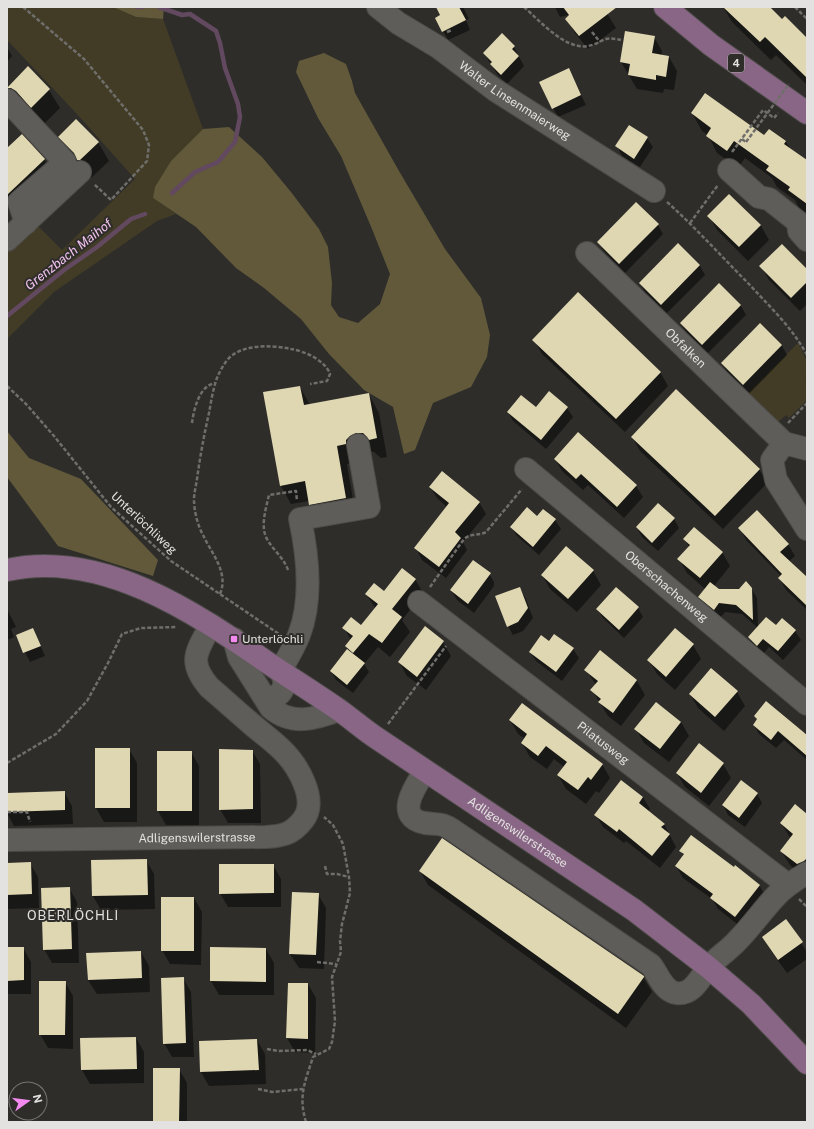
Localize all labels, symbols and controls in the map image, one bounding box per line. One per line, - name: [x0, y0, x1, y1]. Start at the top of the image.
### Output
- road number: 4: [728, 54, 744, 72]
- street label: Walter Linsenmaierweg: [456, 58, 573, 143]
- water label: Grenzbach Maihof: [22, 215, 116, 293]
- street label: Obfalken: [662, 325, 709, 371]
- street label: Unterlöchliweg: [108, 489, 180, 557]
- street label: Oberschachenweg: [622, 548, 711, 625]
- place label: Unterlöchli: [242, 632, 303, 646]
- marker: Unterlöchli: [229, 634, 239, 644]
- street label: Pilatusweg: [574, 719, 632, 768]
- street label: Adligenswilerstrasse: [465, 794, 570, 871]
- street label: Adligenswilerstrasse: [138, 830, 256, 845]
- district label: OBERLÖCHLI: [27, 908, 119, 923]
- north arrow: [8, 1081, 48, 1121]
- text: N: [31, 1093, 45, 1104]

